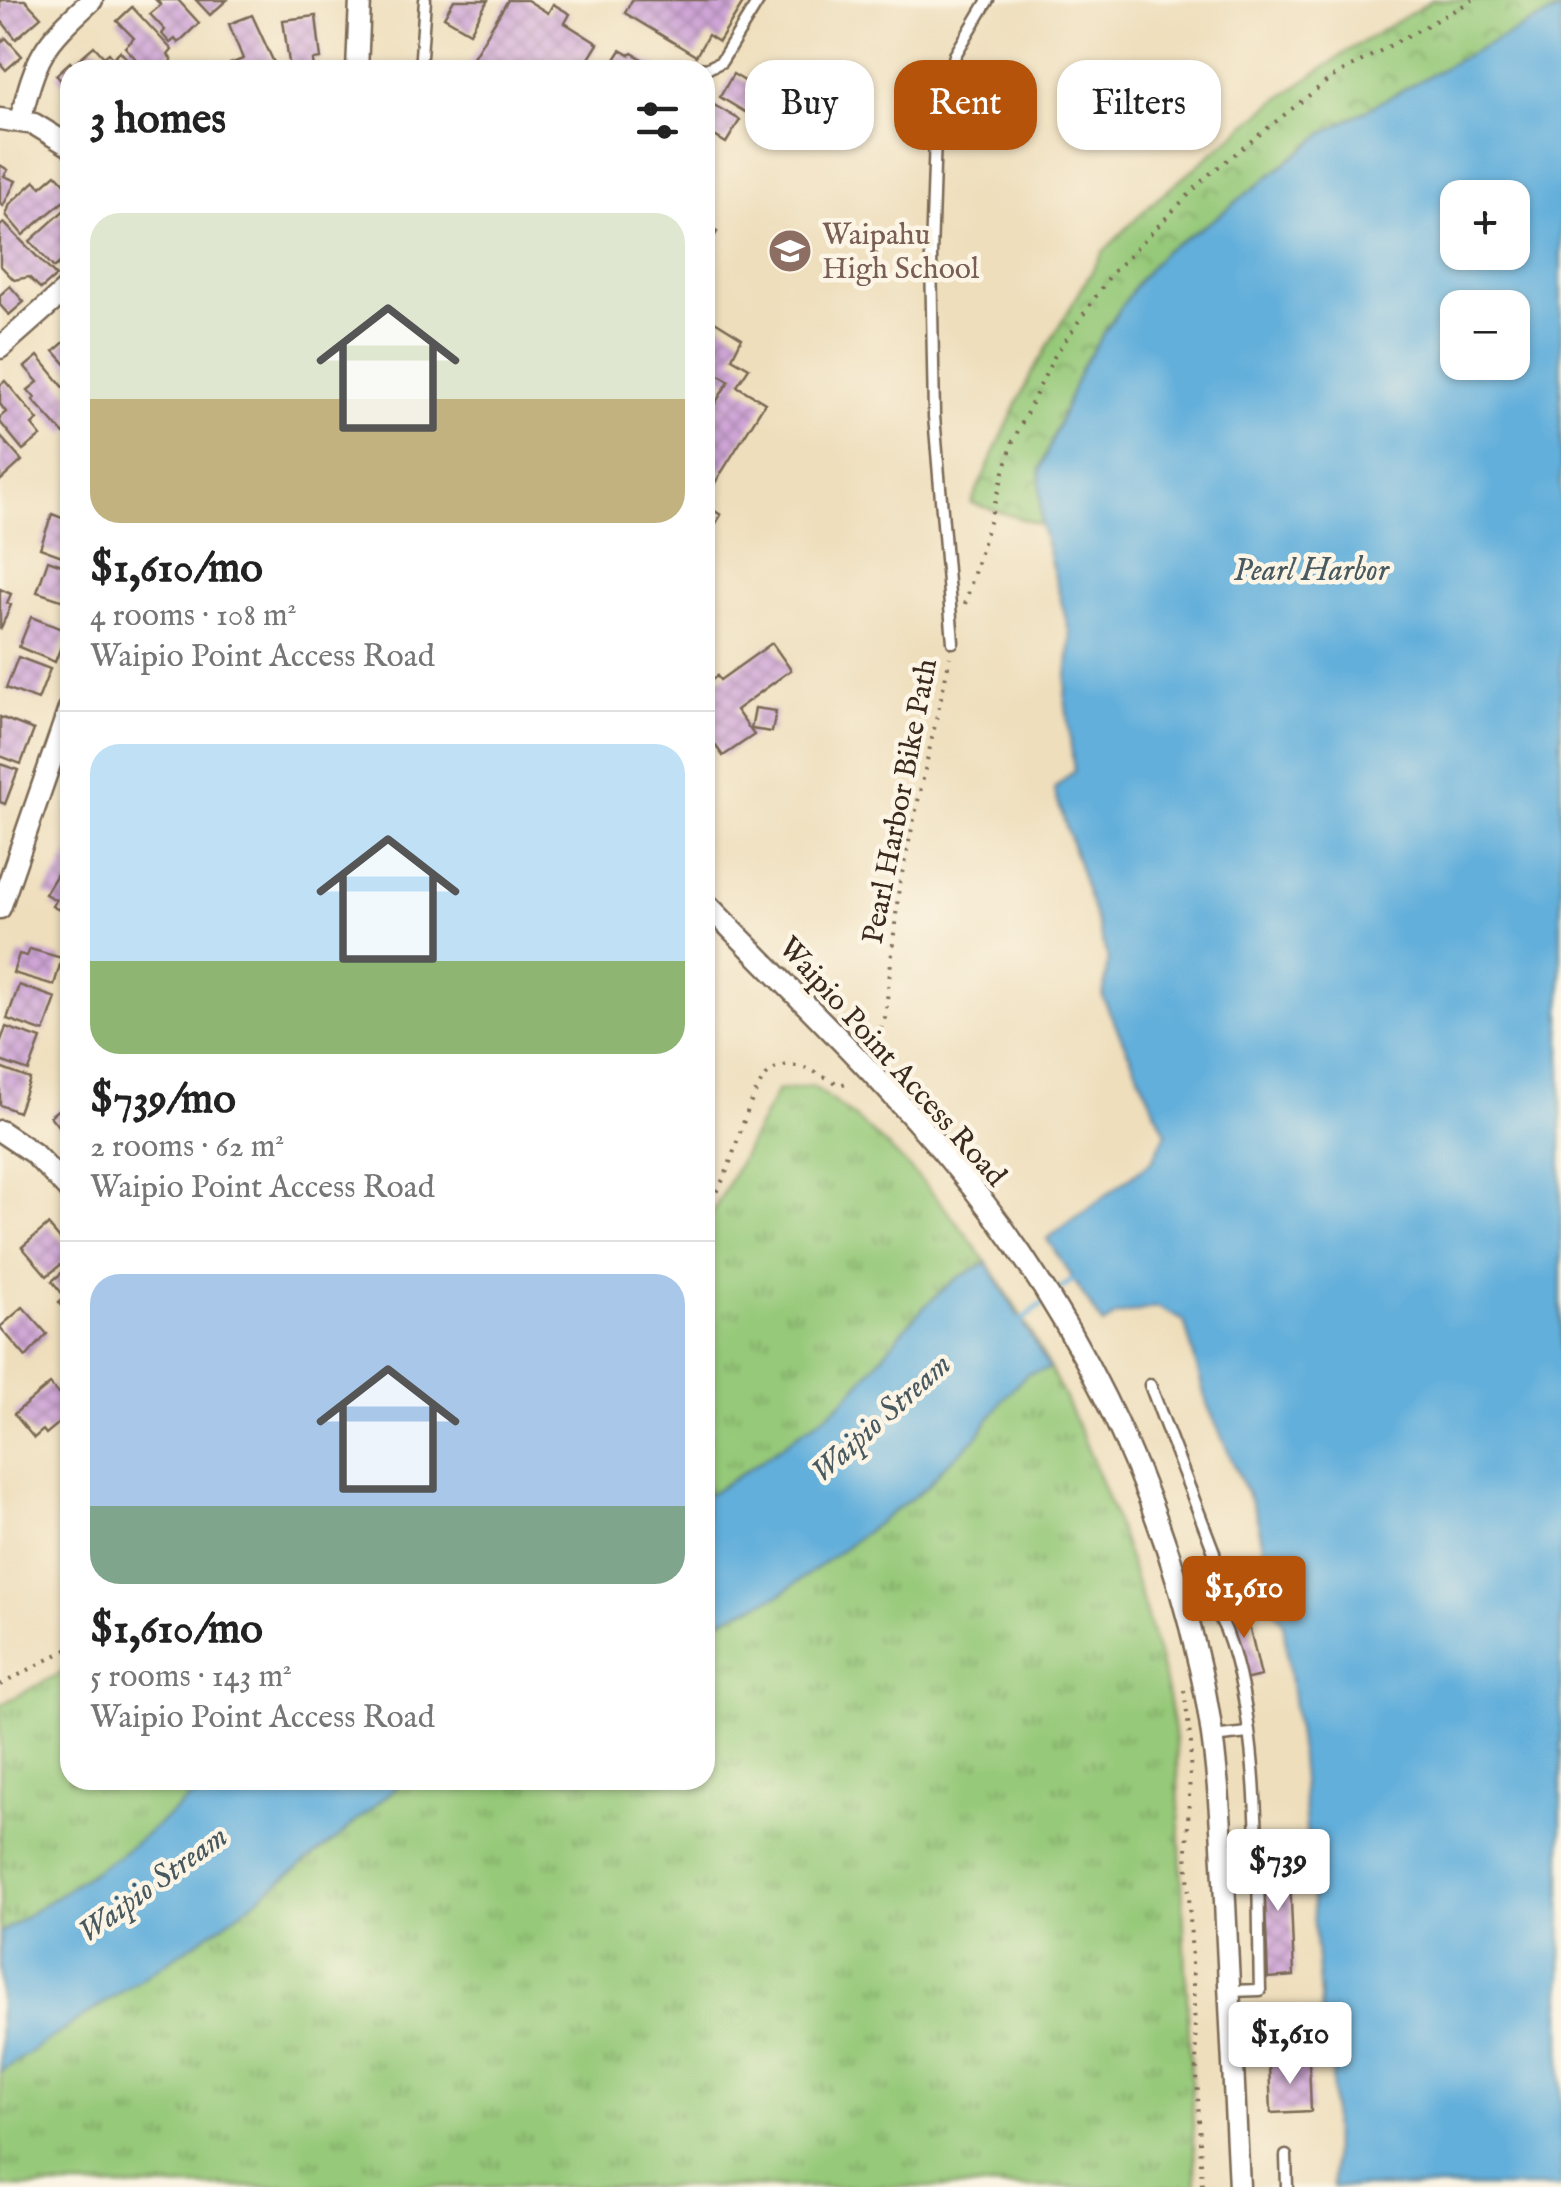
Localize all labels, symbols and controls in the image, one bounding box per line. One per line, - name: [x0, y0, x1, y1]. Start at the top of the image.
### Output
- chip: Buy: [745, 60, 874, 150]
- chip: Rent: [894, 60, 1037, 150]
- chip: Filters: [1057, 60, 1221, 150]
- icon: filters: [630, 93, 685, 148]
- text: 3 homes: [90, 94, 226, 147]
- map controls: [1440, 180, 1530, 380]
- button: +: [1440, 180, 1530, 270]
- place label: Waipahu High School: [822, 217, 980, 289]
- school or university icon: Waipahu High School: [767, 228, 813, 274]
- icon: home: [298, 278, 478, 458]
- button: −: [1440, 290, 1530, 380]
- text: $1,610/mo: [90, 543, 263, 596]
- water label: Pearl Harbor: [1233, 551, 1391, 592]
- text: 4 rooms · 108 m²: [90, 596, 297, 637]
- text: Waipio Point Access Road: [90, 637, 435, 678]
- street label: Pearl Harbor Bike Path: [855, 656, 947, 947]
- icon: home: [298, 809, 478, 989]
- street label: Waipio Point Access Road: [769, 930, 1014, 1196]
- text: $739/mo: [90, 1074, 236, 1127]
- text: 2 rooms · 62 m²: [90, 1127, 284, 1168]
- text: Waipio Point Access Road: [90, 1168, 435, 1209]
- icon: home: [298, 1339, 478, 1519]
- water label: Waipio Stream: [803, 1345, 961, 1493]
- pin: $1,610: [1163, 1556, 1325, 1641]
- text: $1,610: [1205, 1568, 1283, 1609]
- text: $1,610/mo: [90, 1604, 263, 1657]
- text: 5 rooms · 143 m²: [90, 1657, 292, 1698]
- text: Waipio Point Access Road: [90, 1698, 435, 1739]
- water label: Waipio Stream: [70, 1817, 236, 1953]
- pin: $739: [1219, 1829, 1337, 1914]
- text: $739: [1249, 1841, 1307, 1882]
- pin: $1,610: [1209, 2002, 1371, 2087]
- text: $1,610: [1251, 2014, 1329, 2055]

